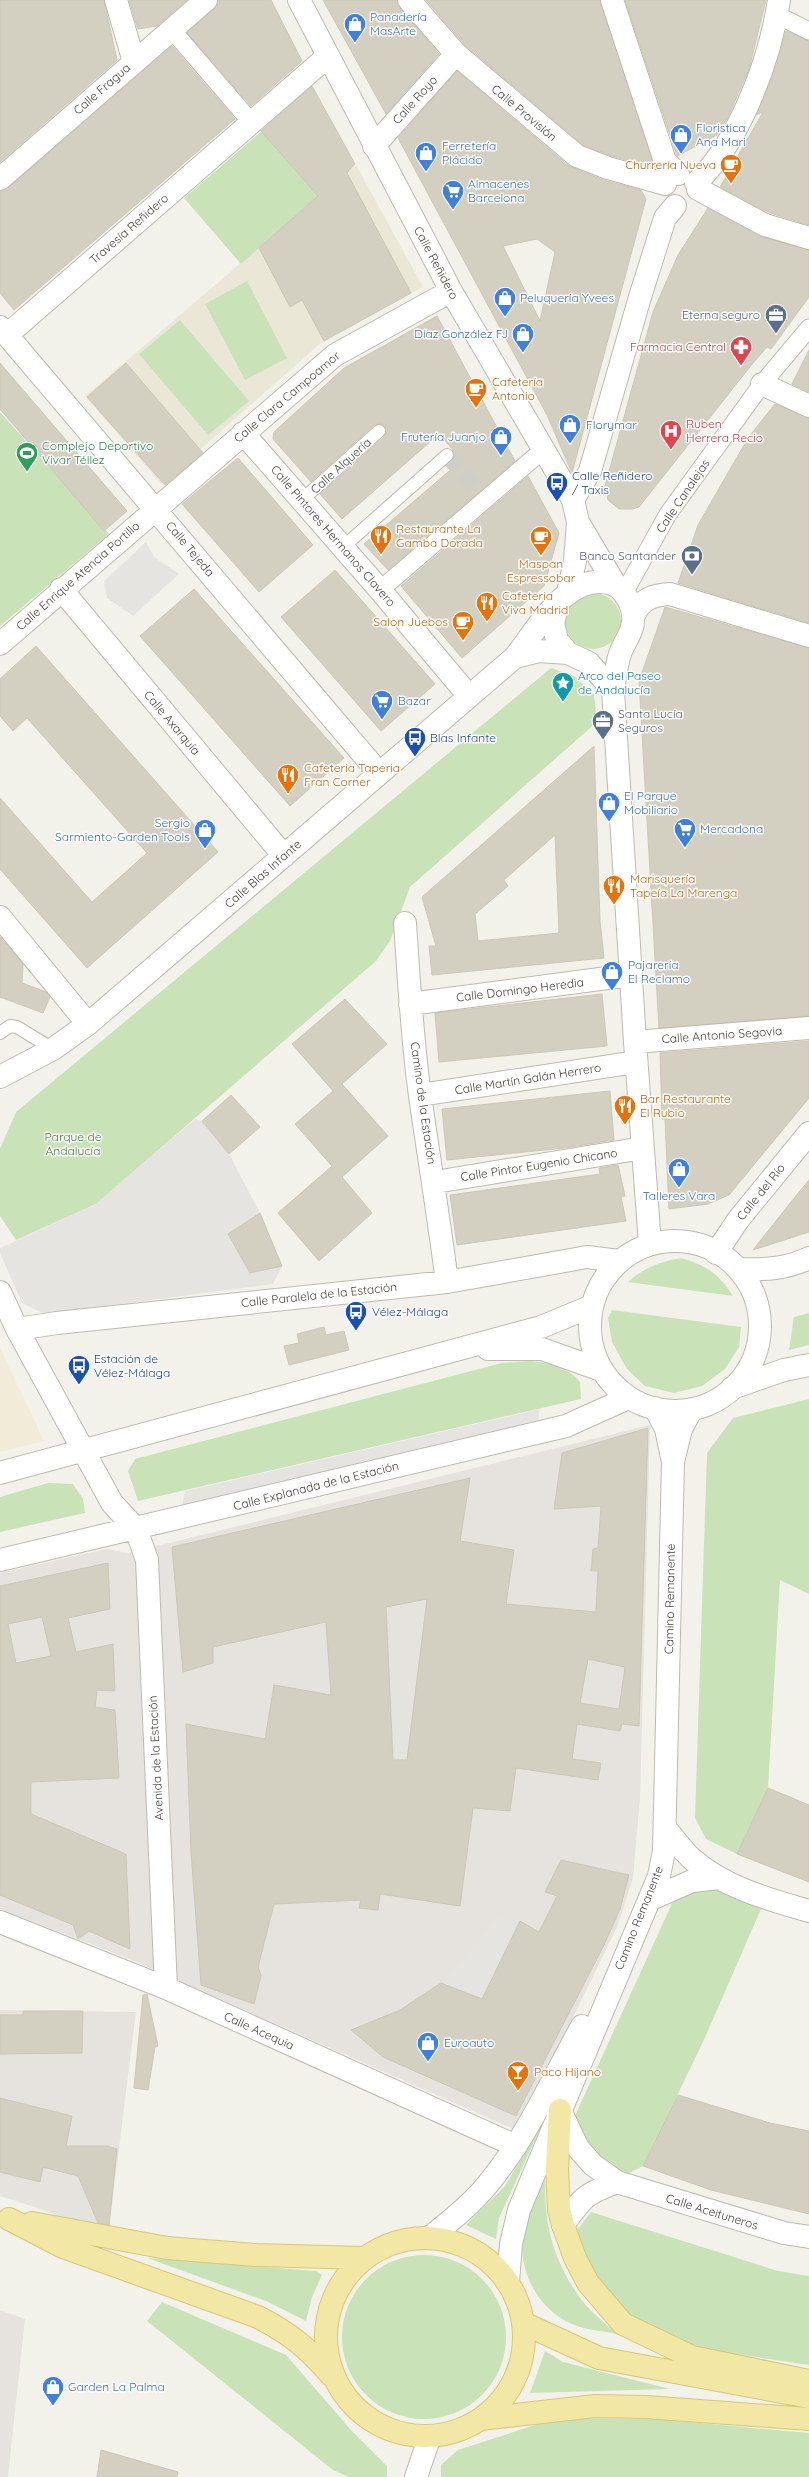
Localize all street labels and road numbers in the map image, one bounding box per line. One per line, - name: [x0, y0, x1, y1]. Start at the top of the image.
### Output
- street label: Calle Fragua: [70, 60, 133, 117]
- street label: Calle Royo: [389, 72, 440, 127]
- street label: Calle Provisión: [489, 81, 560, 144]
- street label: Travesía Reñidero: [86, 190, 171, 267]
- street label: Calle Reñidero: [411, 224, 462, 302]
- street label: Calle Clara Campoamor: [230, 348, 343, 445]
- street label: Calle Alquería: [307, 435, 374, 497]
- street label: Calle Canalejas: [652, 456, 713, 535]
- street label: Calle Pintores Hermanos Clavero: [268, 462, 399, 609]
- street label: Calle Enrique Atencia Portillo: [13, 518, 142, 633]
- street label: Calle Tejeda: [163, 518, 218, 579]
- street label: Calle Axarquía: [141, 687, 204, 758]
- street label: Calle Blas Infante: [221, 836, 304, 911]
- street label: Calle Domingo Heredia: [455, 974, 585, 1005]
- street label: Calle Antonio Segovia: [661, 1023, 783, 1046]
- street label: Camino de la Estación: [407, 1041, 440, 1165]
- street label: Calle Martín Galán Herrero: [454, 1060, 602, 1097]
- street label: Calle Pintor Eugenio Chicano: [459, 1145, 618, 1184]
- street label: Calle del Río: [733, 1160, 788, 1223]
- street label: Calle Paralela de la Estación: [240, 1279, 398, 1310]
- street label: Calle Explanada de la Estación: [232, 1458, 400, 1513]
- street label: Camino Remanente: [661, 1543, 678, 1654]
- street label: Avenida de la Estación: [145, 1695, 166, 1821]
- street label: Camino Remanente: [611, 1864, 666, 1972]
- street label: Calle Acequia: [222, 2008, 297, 2053]
- street label: Calle Aceituneros: [664, 2190, 760, 2233]

